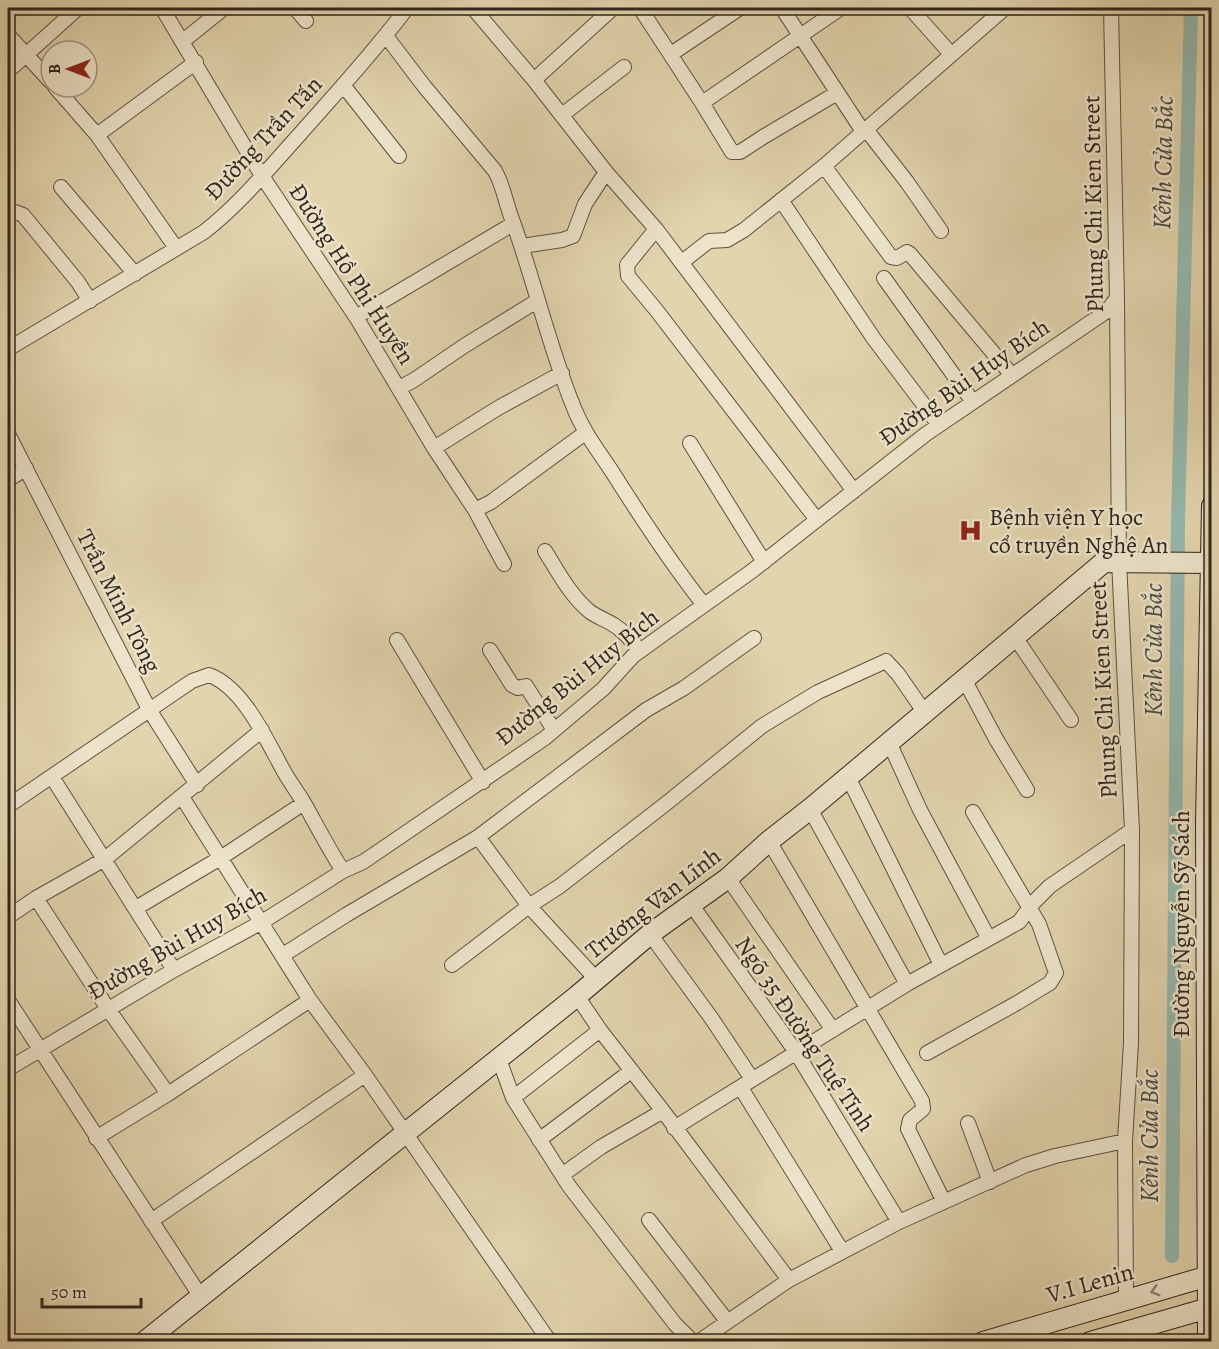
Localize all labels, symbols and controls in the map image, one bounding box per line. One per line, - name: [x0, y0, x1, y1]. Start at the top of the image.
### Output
- north arrow: [39, 39, 99, 99]
- text: B: [44, 64, 66, 74]
- street label: Đường Trần Tấn: [197, 69, 329, 207]
- street label: Phung Chi Kien Street: [1075, 95, 1111, 313]
- water label: Kênh Cửa Bắc: [1144, 95, 1182, 230]
- street label: Đường Hồ Phi Huyền: [281, 177, 423, 371]
- street label: Đường Bùi Huy Bích: [872, 311, 1056, 453]
- place label: Bệnh viện Y học cổ truyền Nghệ An: [989, 501, 1168, 561]
- hospital icon: Bệnh viện Y học cổ truyền Nghệ An: [958, 518, 984, 544]
- street label: Trần Minh Tông: [69, 524, 169, 678]
- street label: Phung Chi Kien Street: [1081, 580, 1125, 800]
- water label: Kênh Cửa Bắc: [1136, 582, 1171, 717]
- street label: Đường Bùi Huy Bích: [488, 601, 666, 753]
- street label: Đường Nguyễn Sỹ Sách: [1165, 810, 1197, 1038]
- street label: Trương Văn Lĩnh: [579, 840, 728, 966]
- street label: Đường Bùi Huy Bích: [82, 879, 273, 1007]
- street label: Ngõ 35 Đường Tuệ Tĩnh: [728, 930, 882, 1138]
- water label: Kênh Cửa Bắc: [1132, 1068, 1167, 1203]
- street label: V.I Lenin: [1042, 1255, 1137, 1311]
- scale bar: [42, 1271, 141, 1309]
- text: 50 m: [51, 1280, 87, 1304]
- one-way arrow: [1150, 1284, 1161, 1296]

